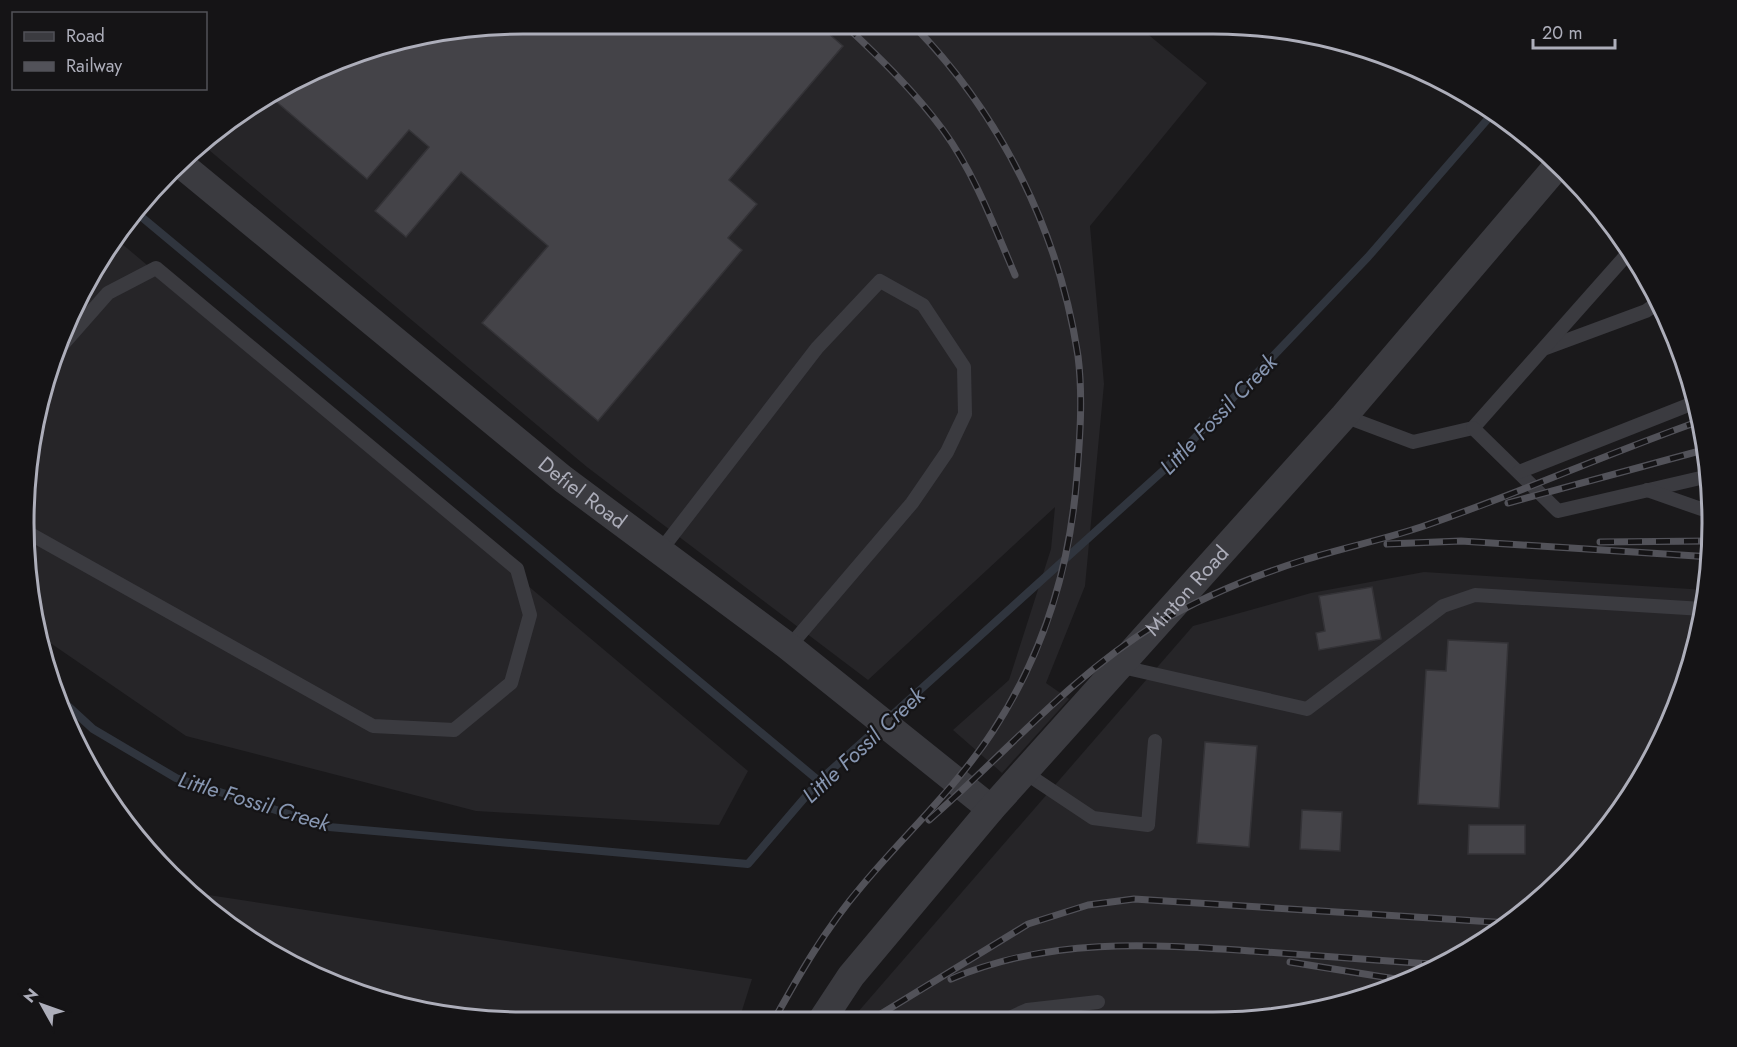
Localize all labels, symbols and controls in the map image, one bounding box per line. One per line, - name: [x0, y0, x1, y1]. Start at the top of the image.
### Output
- legend: [12, 12, 207, 90]
- scale bar: [1533, 12, 1616, 50]
- text: 20 m: [1542, 20, 1582, 46]
- text: Road: [66, 23, 105, 49]
- text: Railway: [66, 53, 122, 79]
- water label: Little Fossil Creek: [1152, 345, 1285, 482]
- street label: Defiel Road: [532, 449, 633, 536]
- street label: Minton Road: [1138, 539, 1236, 643]
- water label: Little Fossil Creek: [795, 679, 932, 810]
- water label: Little Fossil Creek: [174, 763, 335, 840]
- north arrow: [12, 975, 72, 1035]
- text: N: [18, 983, 44, 1008]

